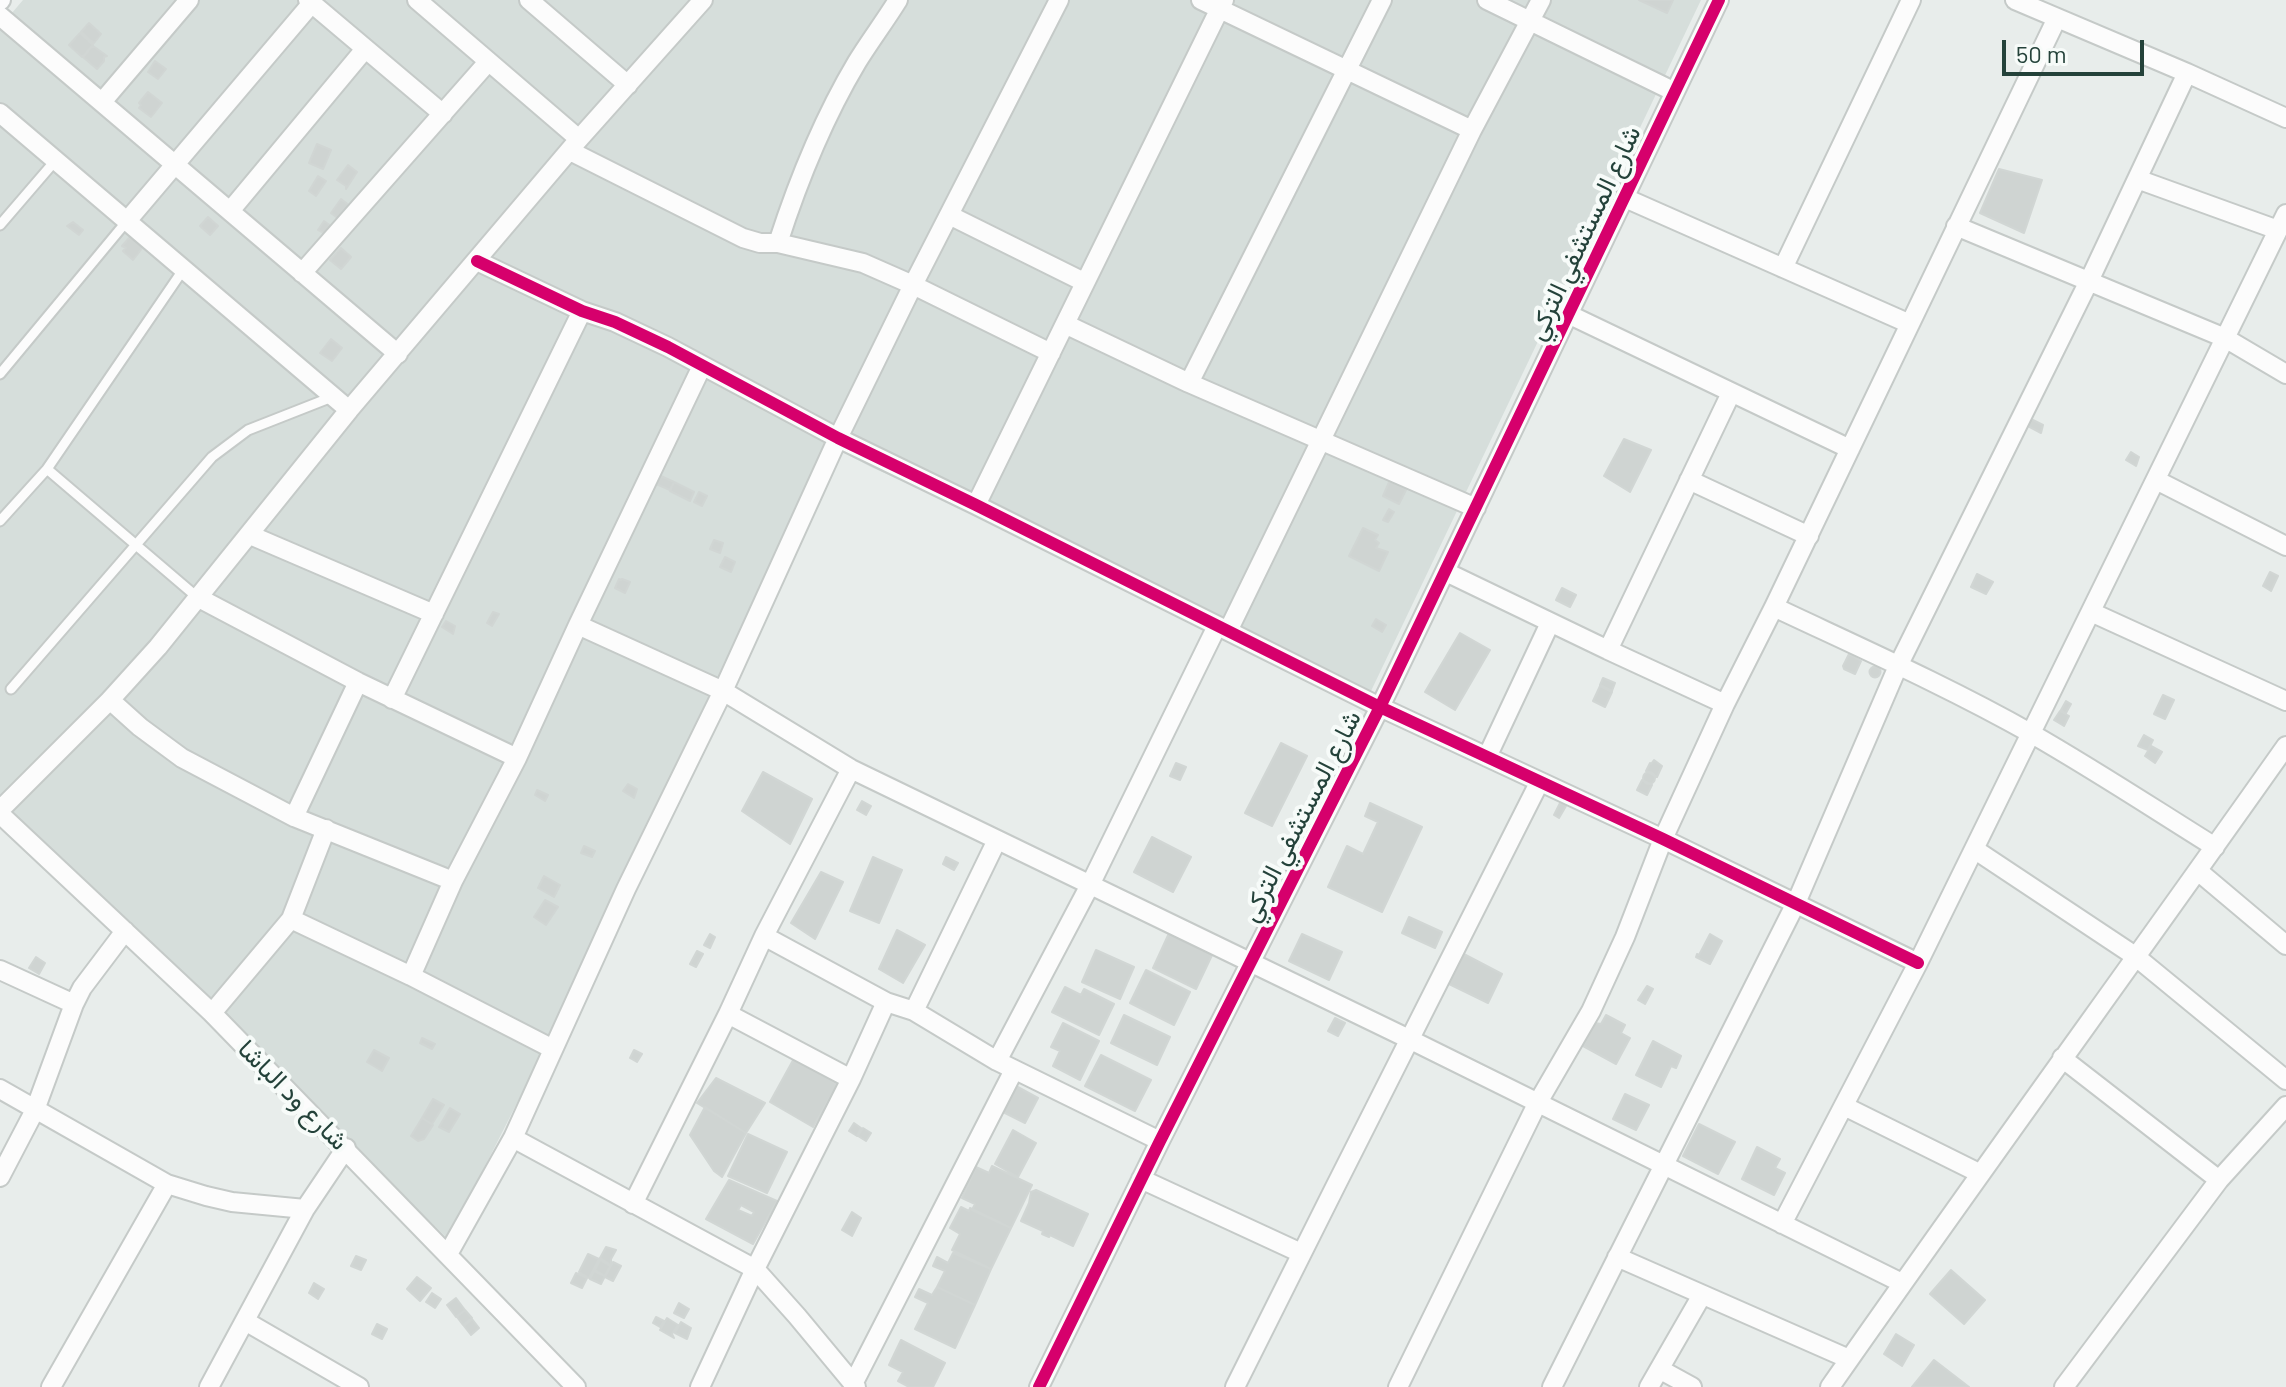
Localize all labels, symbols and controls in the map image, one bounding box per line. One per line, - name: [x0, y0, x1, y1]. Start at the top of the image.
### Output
- scale bar: [2006, 24, 2148, 74]
- text: 50 m: [2016, 39, 2067, 68]
- street label: شارع المستشفي التركي: [1521, 121, 1647, 345]
- street label: شارع المستشفي التركي: [1234, 705, 1368, 927]
- street label: شارع ود الباشا: [231, 1033, 355, 1157]

